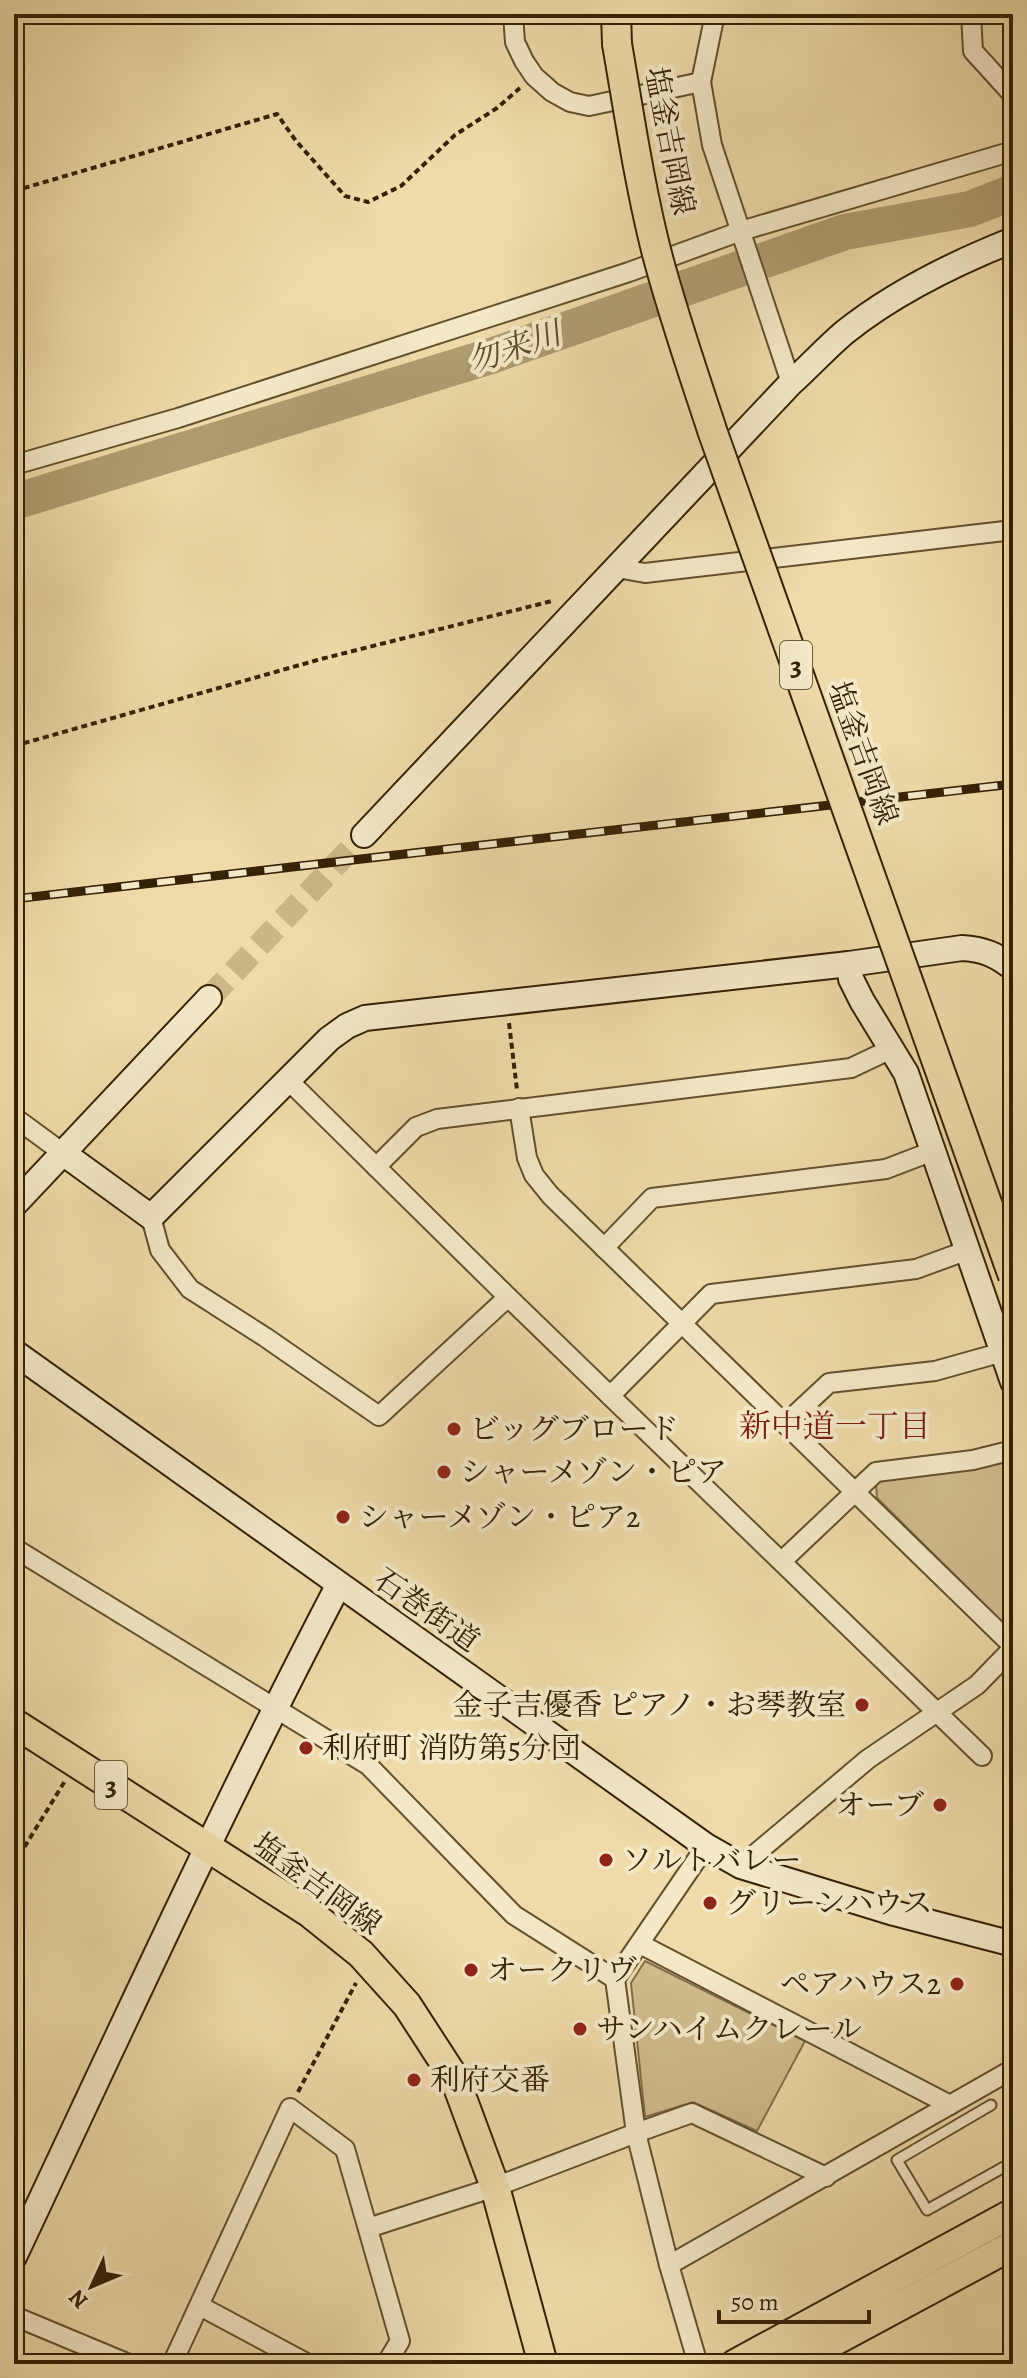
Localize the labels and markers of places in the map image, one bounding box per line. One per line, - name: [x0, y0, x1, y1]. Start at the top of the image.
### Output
- place label: ビッグブロード: [470, 1409, 679, 1449]
- marker: ビッグブロード: [445, 1420, 463, 1438]
- place label: シャーメゾン・ピア: [460, 1452, 727, 1492]
- marker: シャーメゾン・ピア: [435, 1463, 453, 1481]
- place label: シャーメゾン・ピア2: [359, 1497, 640, 1537]
- marker: シャーメゾン・ピア2: [334, 1508, 352, 1526]
- place label: 金子吉優香 ピアノ・お琴教室: [452, 1685, 846, 1725]
- marker: 金子吉優香 ピアノ・お琴教室: [853, 1696, 871, 1714]
- place label: 利府町 消防第5分団: [322, 1728, 581, 1768]
- marker: 利府町 消防第5分団: [297, 1739, 315, 1757]
- place label: オーブ: [836, 1785, 924, 1825]
- marker: オーブ: [931, 1796, 949, 1814]
- place label: ソルトバレー: [622, 1840, 801, 1880]
- marker: ソルトバレー: [597, 1851, 615, 1869]
- place label: グリーンハウス: [726, 1883, 932, 1923]
- marker: グリーンハウス: [701, 1894, 719, 1912]
- place label: オークリヴ: [487, 1950, 637, 1990]
- marker: オークリヴ: [462, 1961, 480, 1979]
- place label: ペアハウス2: [780, 1964, 941, 2004]
- marker: ペアハウス2: [948, 1975, 966, 1993]
- place label: サンハイムクレール: [596, 2009, 862, 2049]
- marker: サンハイムクレール: [571, 2020, 589, 2038]
- place label: 利府交番: [430, 2060, 550, 2100]
- marker: 利府交番: [405, 2071, 423, 2089]

